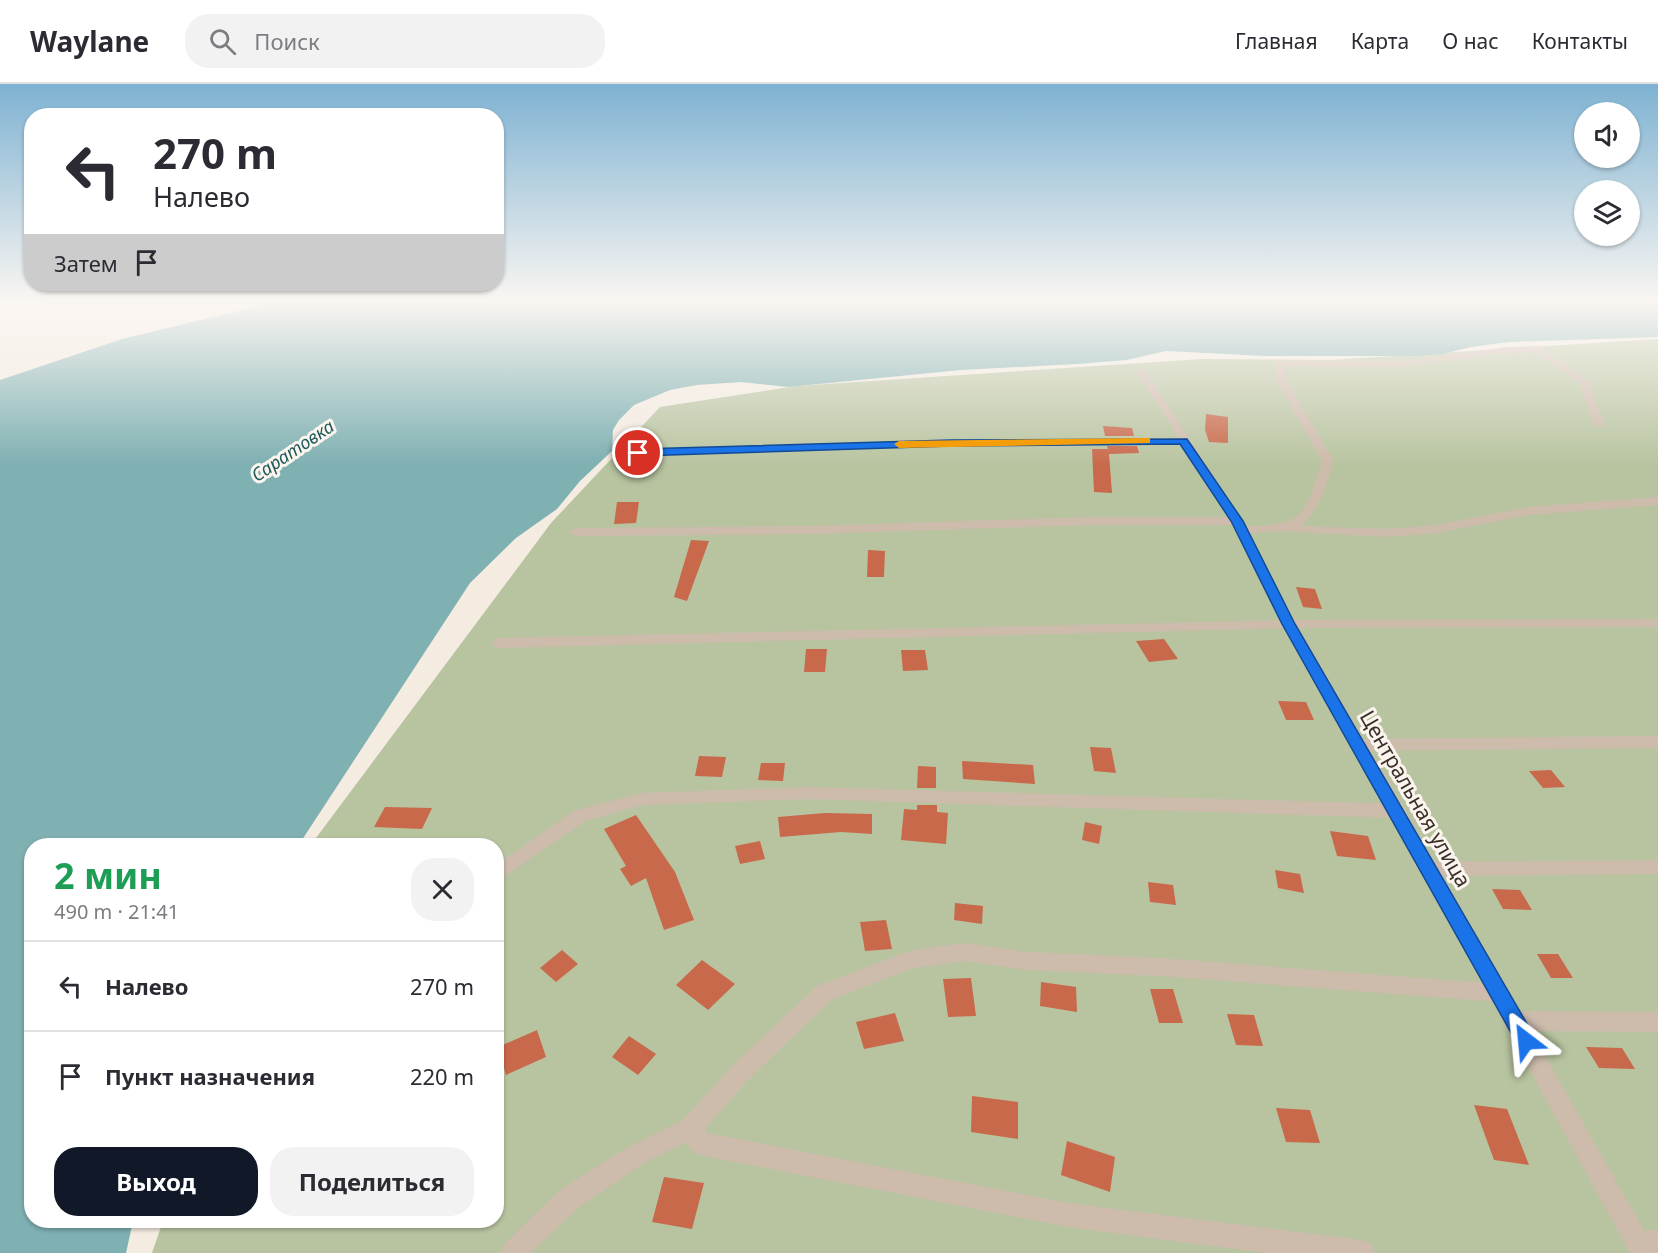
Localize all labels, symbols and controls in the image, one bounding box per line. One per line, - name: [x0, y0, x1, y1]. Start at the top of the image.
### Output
- search box: [185, 14, 605, 68]
- text: Waylane: [30, 22, 149, 60]
- icon: search: [206, 25, 239, 58]
- text: Поиск: [254, 26, 320, 56]
- text: Главная: [1235, 27, 1318, 55]
- text: Карта: [1351, 27, 1409, 55]
- text: О нас: [1442, 27, 1499, 55]
- text: Контакты: [1532, 27, 1628, 55]
- map controls: [1574, 102, 1640, 246]
- button: sound: [1574, 102, 1640, 168]
- text: 270 m: [153, 124, 277, 181]
- icon: left: [54, 132, 132, 210]
- text: Налево: [153, 178, 250, 215]
- button: layers: [1574, 180, 1640, 246]
- icon: arrive: [130, 246, 163, 279]
- text: Затем: [54, 248, 118, 278]
- water label: Саратовка: [246, 414, 338, 487]
- pin: [612, 427, 663, 478]
- icon: arrive: [621, 436, 654, 469]
- street label: Центральная улица: [1354, 705, 1478, 892]
- text: 2 мин: [54, 851, 162, 900]
- button: close: [411, 858, 474, 921]
- text: 490 m · 21:41: [54, 898, 179, 925]
- icon: left: [54, 970, 87, 1003]
- text: Налево: [105, 971, 188, 1001]
- text: 270 m: [410, 971, 474, 1001]
- position arrow: [1494, 1009, 1558, 1073]
- icon: arrive: [54, 1060, 87, 1093]
- text: Пункт назначения: [105, 1061, 315, 1091]
- text: 220 m: [410, 1061, 474, 1091]
- button: Выход: [54, 1147, 258, 1216]
- button: Поделиться: [270, 1147, 474, 1216]

